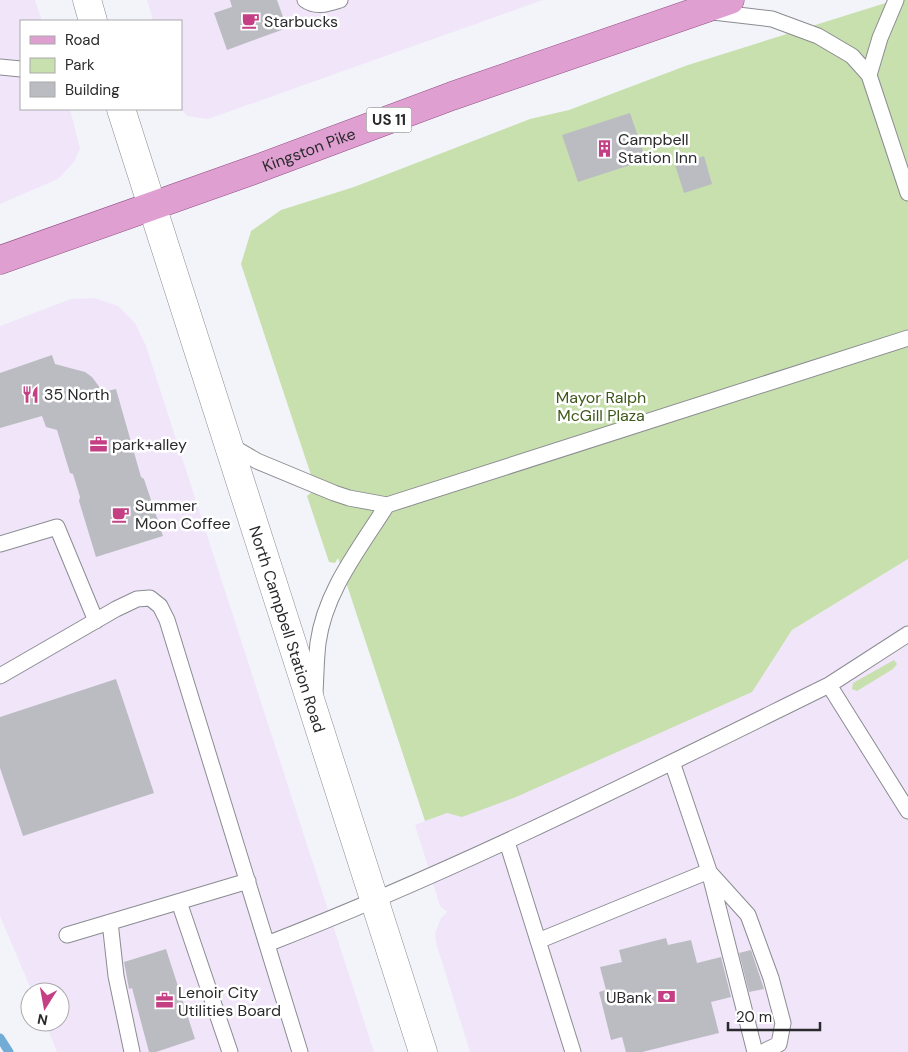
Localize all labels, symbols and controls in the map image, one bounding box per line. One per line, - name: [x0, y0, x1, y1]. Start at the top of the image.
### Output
- cafe icon: Starbucks: [240, 11, 260, 31]
- place label: Starbucks: [264, 11, 338, 32]
- legend: [20, 20, 182, 110]
- text: Road: [65, 30, 100, 50]
- text: Park: [65, 55, 95, 75]
- text: Building: [65, 80, 120, 100]
- road number: US 11: [366, 108, 412, 132]
- street label: Kingston Pike: [259, 123, 358, 176]
- place label: Campbell Station Inn: [618, 129, 697, 168]
- building icon: Campbell Station Inn: [594, 138, 614, 158]
- restaurant icon: 35 North: [20, 384, 40, 404]
- place label: 35 North: [44, 384, 109, 405]
- park label: Mayor Ralph McGill Plaza: [556, 387, 646, 426]
- office icon: park+alley: [88, 434, 108, 454]
- place label: park+alley: [112, 434, 187, 455]
- place label: Summer Moon Coffee: [135, 495, 231, 534]
- cafe icon: Summer Moon Coffee: [111, 504, 131, 524]
- street label: North Campbell Station Road: [245, 523, 330, 735]
- north arrow: [20, 982, 70, 1032]
- place label: Lenoir City Utilities Board: [178, 982, 281, 1021]
- place label: UBank: [606, 987, 652, 1008]
- bank icon: UBank: [656, 987, 676, 1007]
- office icon: Lenoir City Utilities Board: [154, 991, 174, 1011]
- scale bar: [728, 1000, 820, 1032]
- text: 20 m: [736, 1007, 772, 1027]
- text: N: [36, 1010, 49, 1030]

